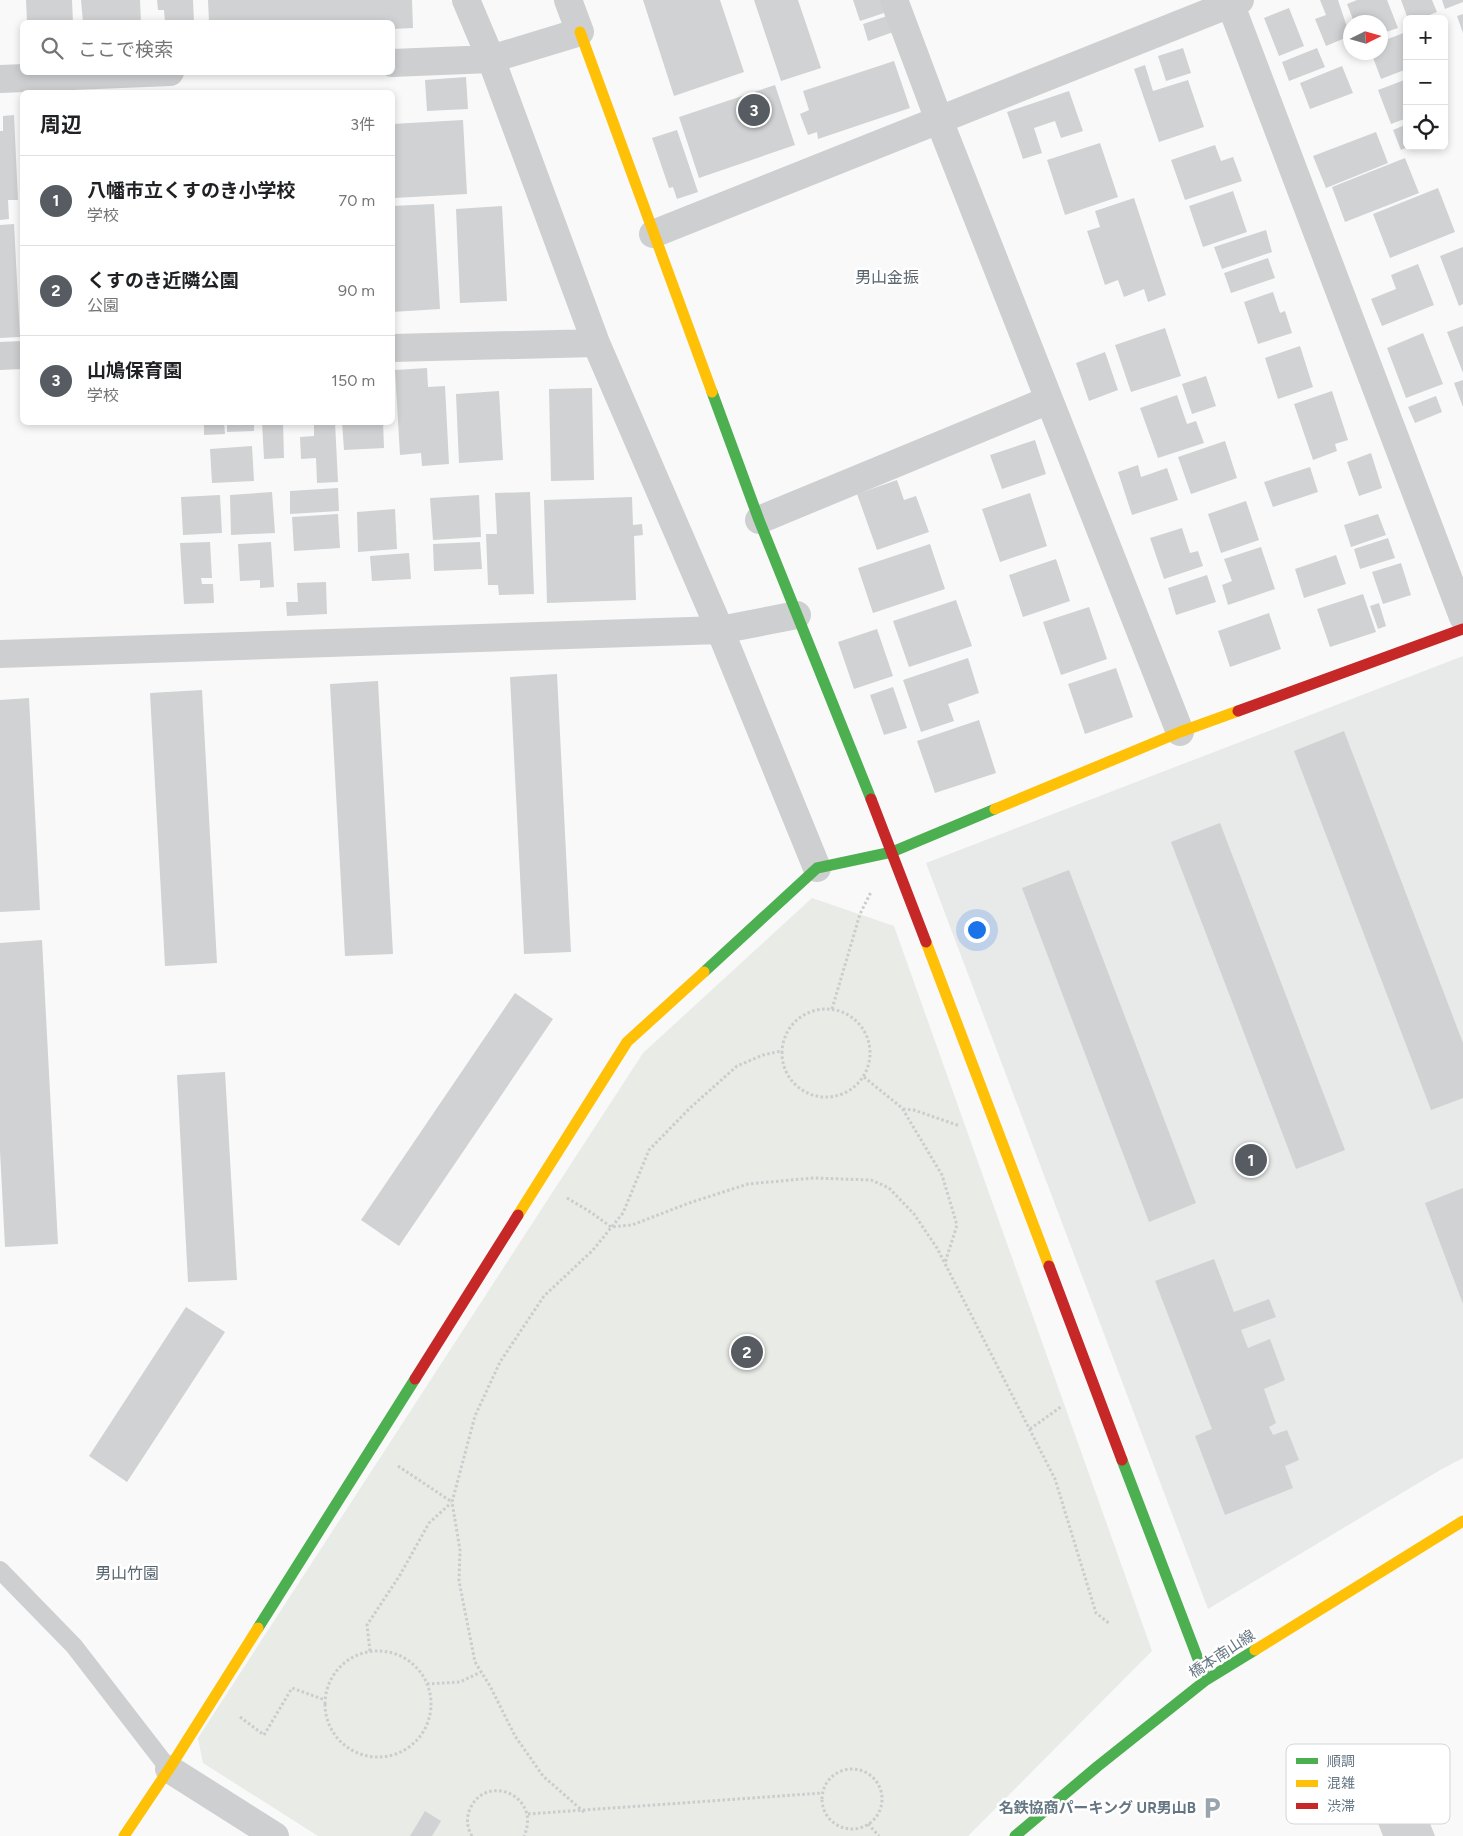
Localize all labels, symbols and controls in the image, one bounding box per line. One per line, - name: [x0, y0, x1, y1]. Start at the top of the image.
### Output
- north arrow: [1343, 15, 1388, 60]
- map controls: [1403, 15, 1448, 150]
- button: +: [1403, 15, 1448, 60]
- search box: [20, 20, 395, 75]
- icon: search: [38, 34, 66, 62]
- text: ここで検索: [78, 38, 173, 61]
- button: −: [1403, 60, 1448, 105]
- pin: 3: [738, 91, 770, 129]
- button: locate: [1403, 105, 1448, 150]
- text: 周辺: [40, 112, 82, 137]
- text: 3件: [350, 115, 375, 134]
- text: 八幡市立くすのき小学校: [87, 179, 295, 202]
- text: 1: [53, 191, 59, 210]
- text: 70 m: [339, 191, 375, 210]
- text: 学校: [87, 206, 119, 225]
- district label: 男山金振: [855, 268, 919, 287]
- text: くすのき近隣公園: [87, 269, 238, 292]
- text: 2: [51, 281, 61, 300]
- text: 90 m: [338, 281, 375, 300]
- text: 公園: [87, 296, 119, 315]
- text: 山鳩保育園: [87, 359, 182, 382]
- text: 3: [52, 371, 60, 390]
- text: 150 m: [331, 371, 375, 390]
- text: 学校: [87, 386, 119, 405]
- your location: [964, 917, 990, 943]
- pin: 1: [1235, 1141, 1267, 1179]
- pin: 2: [731, 1333, 763, 1371]
- district label: 男山竹園: [95, 1564, 159, 1583]
- street label: 橋本南山線: [1186, 1626, 1258, 1682]
- legend: [1286, 1744, 1450, 1824]
- text: 順調: [1327, 1753, 1355, 1770]
- text: 混雑: [1327, 1775, 1355, 1792]
- parking icon: 名鉄協商パーキング UR男山B: [1199, 1795, 1225, 1821]
- text: 渋滞: [1327, 1798, 1355, 1815]
- place label: 名鉄協商パーキング UR男山B: [998, 1799, 1196, 1817]

